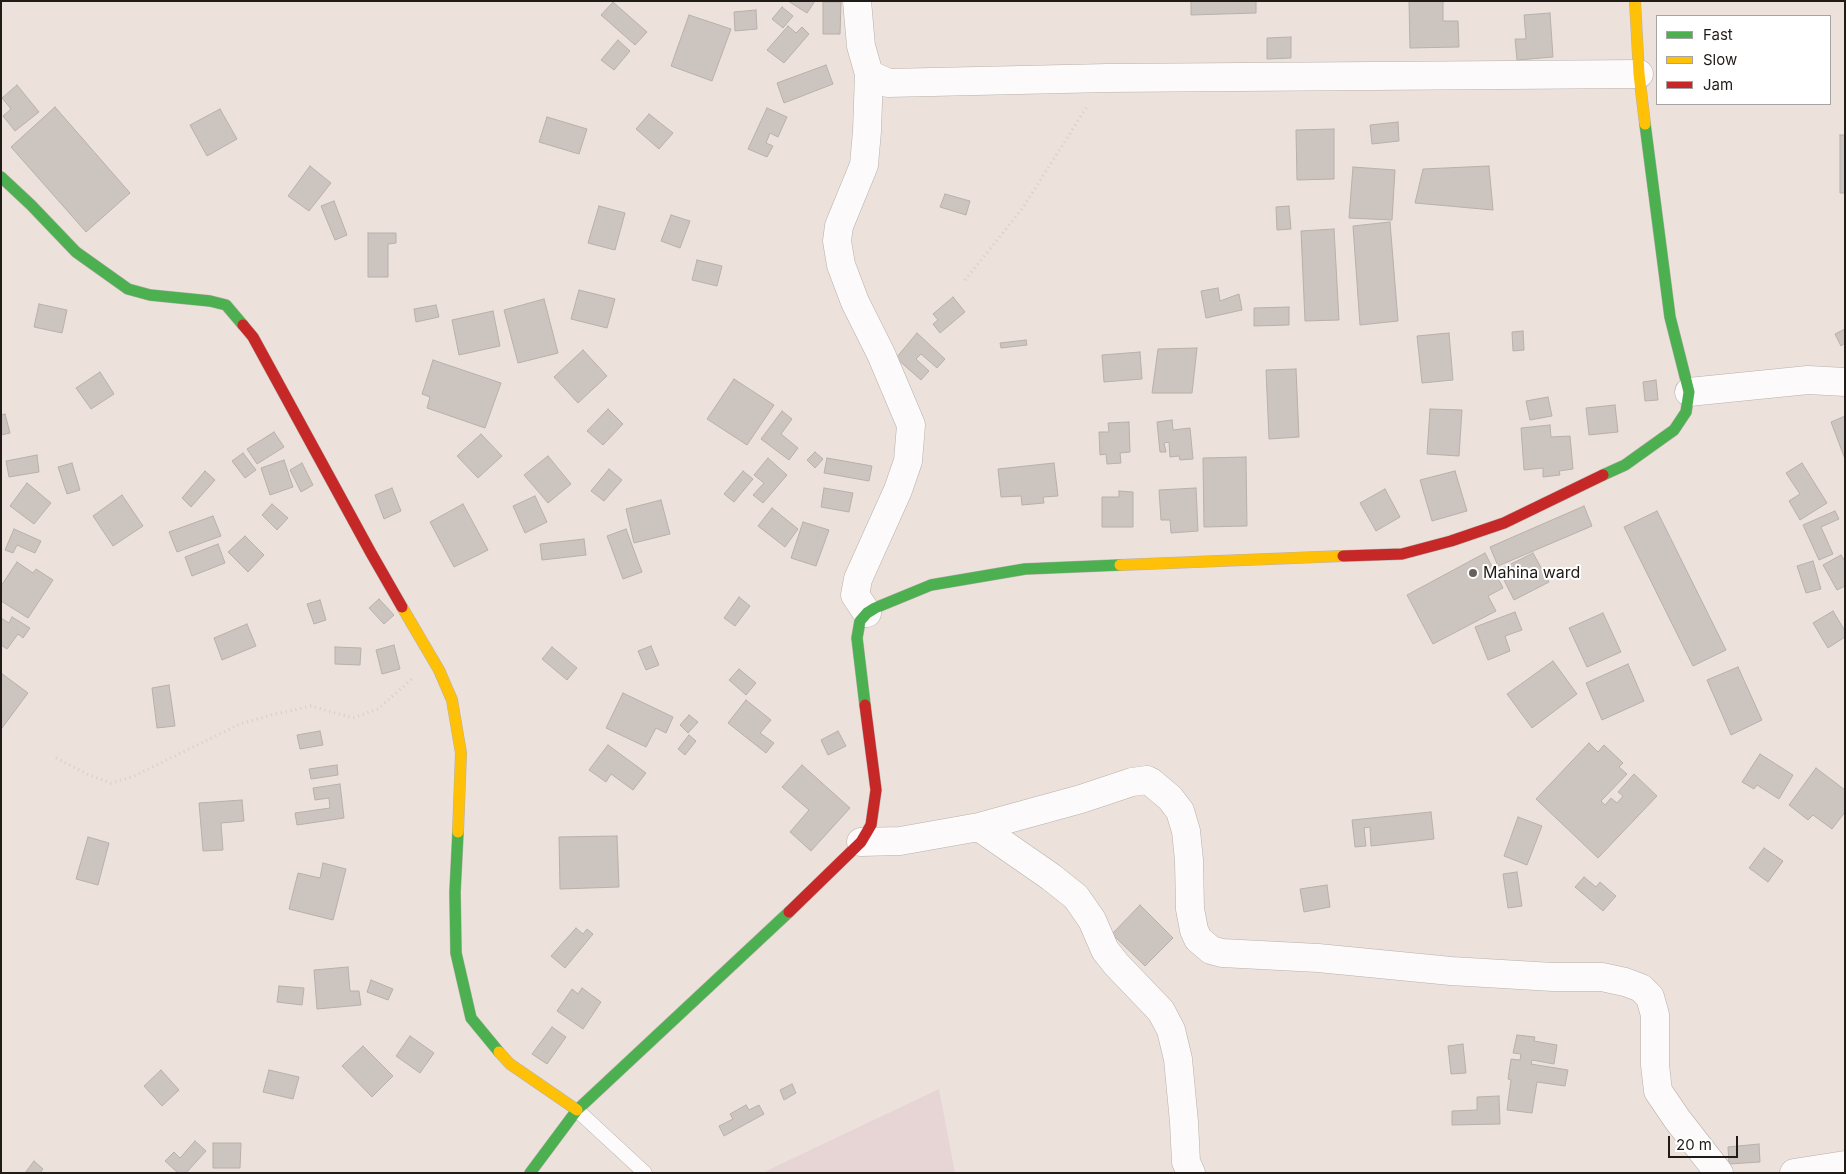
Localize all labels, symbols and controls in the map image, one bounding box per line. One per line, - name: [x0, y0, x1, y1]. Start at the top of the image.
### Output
- legend: [1656, 15, 1831, 105]
- text: Fast: [1703, 25, 1733, 44]
- text: Slow: [1703, 50, 1737, 69]
- text: Jam: [1703, 75, 1733, 94]
- place label: Mahina ward: [1483, 563, 1580, 583]
- marker: Mahina ward: [1467, 567, 1479, 579]
- scale bar: [1671, 1126, 1741, 1158]
- text: 20 m: [1676, 1135, 1712, 1154]

